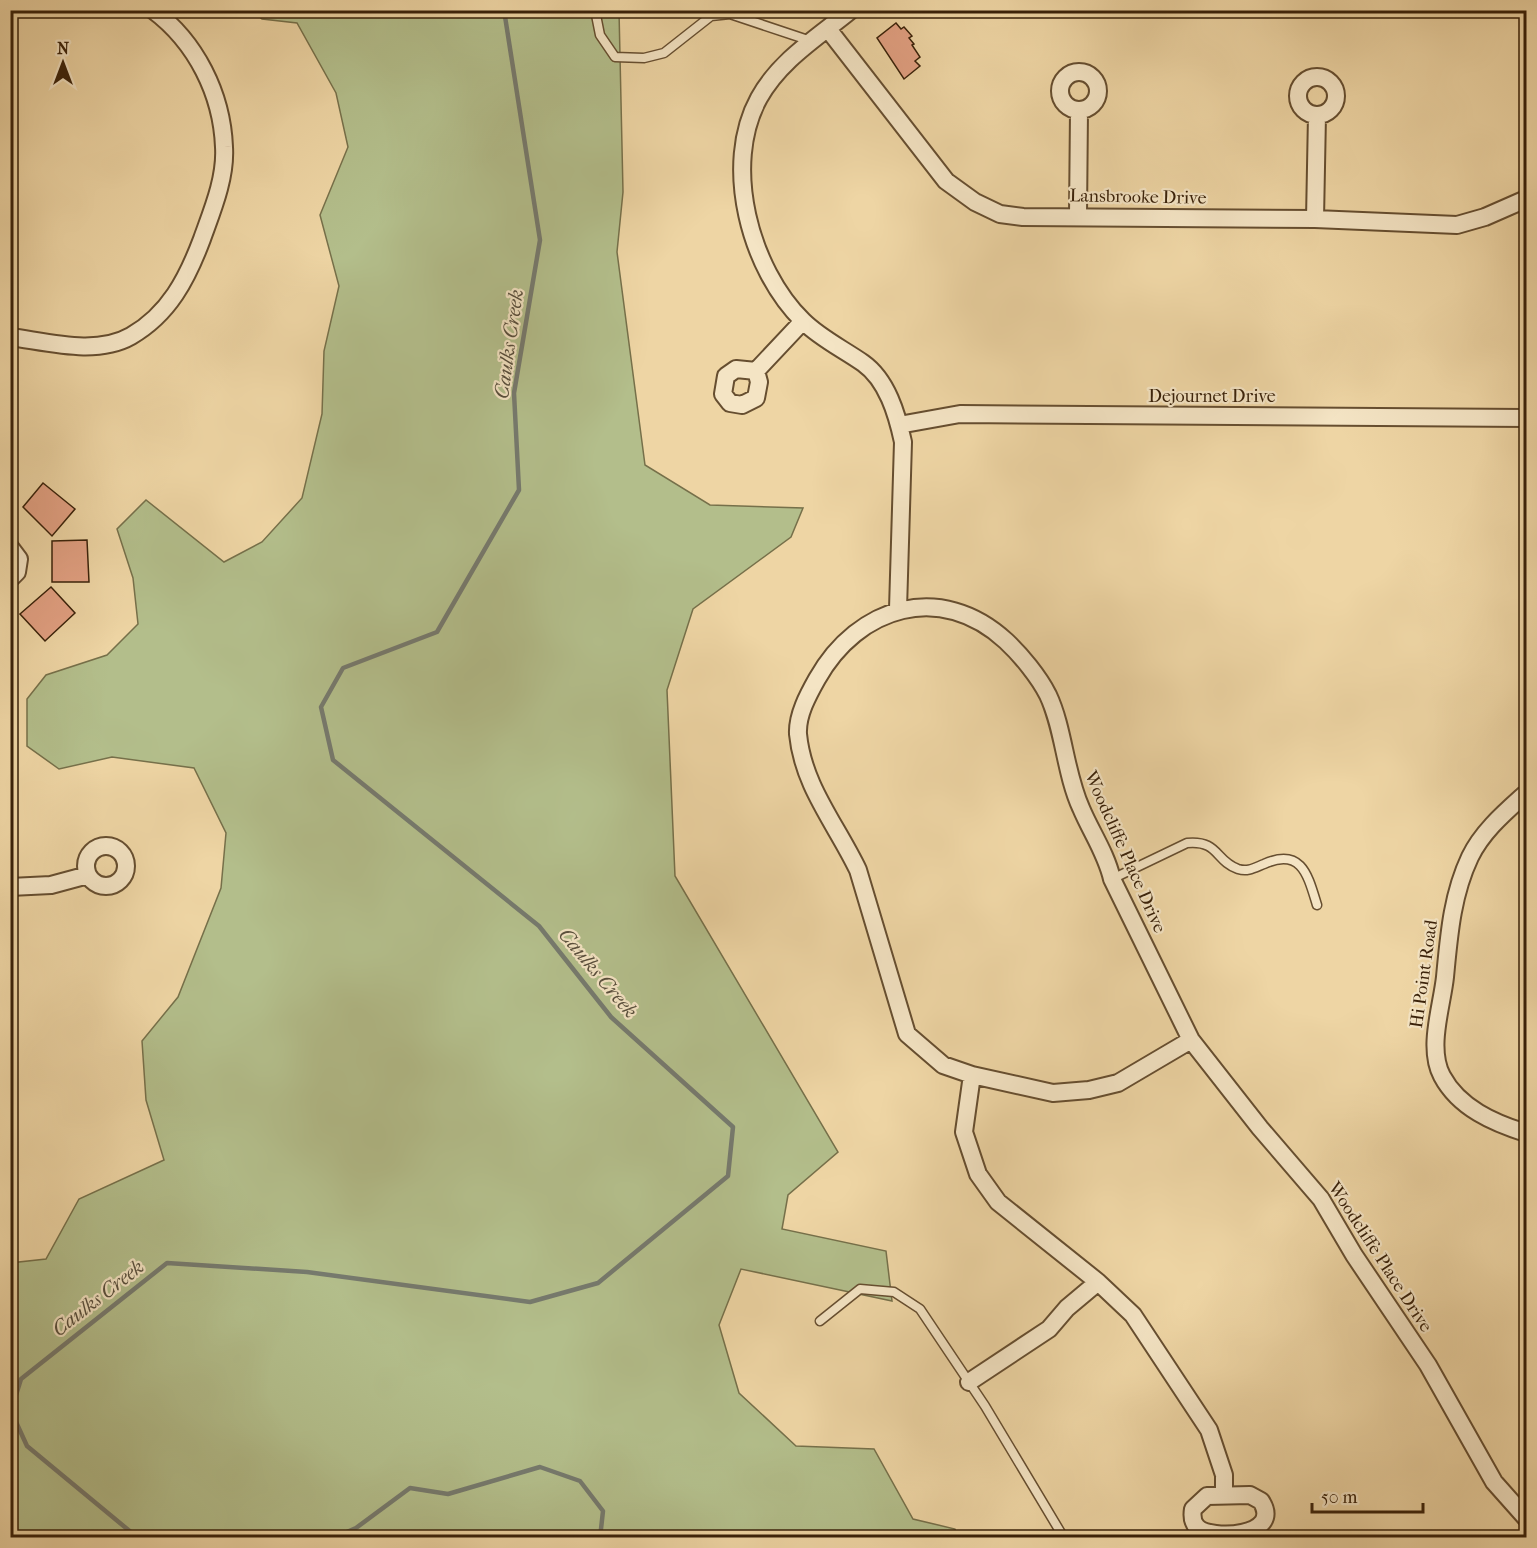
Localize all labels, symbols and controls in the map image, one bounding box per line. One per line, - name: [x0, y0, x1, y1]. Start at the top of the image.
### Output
- north arrow: [33, 33, 93, 93]
- text: N: [57, 39, 70, 58]
- street label: Lansbrooke Drive: [1069, 185, 1207, 209]
- water label: Caulks Creek: [490, 288, 528, 400]
- street label: Dejournet Drive: [1148, 386, 1276, 407]
- street label: Woodcliffe Place Drive: [1079, 767, 1170, 936]
- street label: Hi Point Road: [1406, 918, 1442, 1029]
- water label: Caulks Creek: [554, 923, 642, 1023]
- street label: Woodcliffe Place Drive: [1323, 1177, 1436, 1336]
- water label: Caulks Creek: [48, 1255, 148, 1341]
- scale bar: [1312, 1476, 1423, 1514]
- text: 50 m: [1321, 1487, 1358, 1508]

